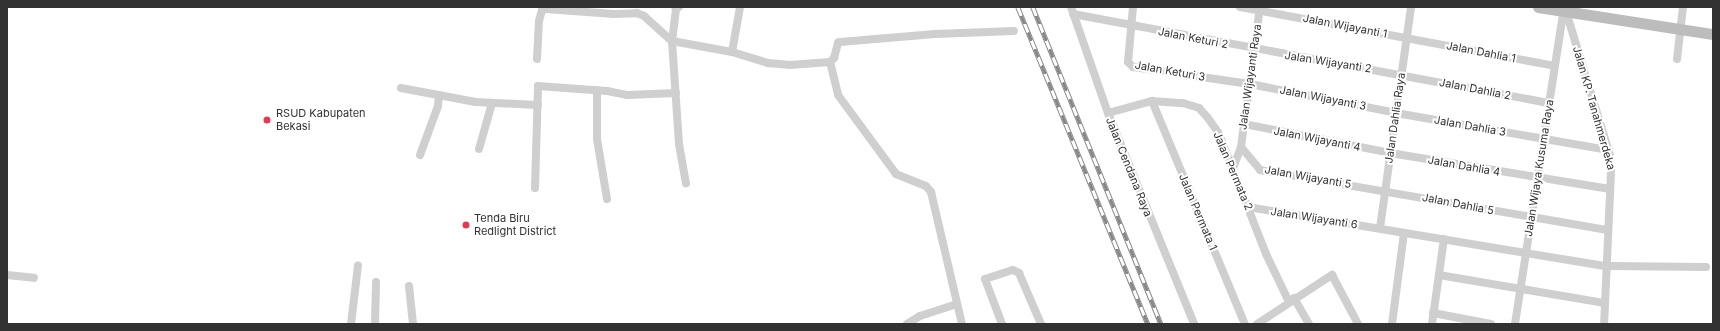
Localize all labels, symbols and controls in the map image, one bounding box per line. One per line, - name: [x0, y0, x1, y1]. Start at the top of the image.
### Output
- street label: Jalan Wijayanti 1: [1302, 11, 1388, 41]
- street label: Jalan Wijayanti Raya: [1236, 23, 1264, 131]
- street label: Jalan Keturi 2: [1157, 25, 1229, 51]
- street label: Jalan Dahlia 1: [1445, 39, 1517, 65]
- street label: Jalan KP. Tanahmerdeka: [1570, 45, 1618, 171]
- street label: Jalan Wijayanti 2: [1284, 49, 1372, 75]
- street label: Jalan Keturi 3: [1134, 58, 1206, 84]
- street label: Jalan Dahlia Raya: [1382, 72, 1408, 164]
- street label: Jalan Dahlia 2: [1438, 76, 1512, 102]
- street label: Jalan Wijayanti 3: [1279, 83, 1367, 113]
- street label: Jalan Wijaya Kusuma Raya: [1522, 99, 1556, 237]
- place label: RSUD Kabupaten Bekasi: [276, 107, 366, 133]
- street label: Jalan Dahlia 3: [1433, 113, 1507, 139]
- marker: RSUD Kabupaten Bekasi: [261, 114, 273, 126]
- street label: Jalan Cendana Raya: [1103, 115, 1155, 219]
- street label: Jalan Wijayanti 4: [1272, 124, 1362, 154]
- street label: Jalan Permata 2: [1211, 130, 1255, 212]
- street label: Jalan Dahlia 4: [1427, 153, 1501, 179]
- street label: Jalan Wijayanti 5: [1264, 163, 1352, 191]
- street label: Jalan Permata 1: [1176, 172, 1220, 252]
- street label: Jalan Dahlia 5: [1421, 191, 1495, 217]
- street label: Jalan Wijayanti 6: [1269, 205, 1359, 231]
- place label: Tenda Biru Redlight District: [474, 212, 556, 238]
- marker: Tenda Biru Redlight District: [461, 220, 471, 230]

